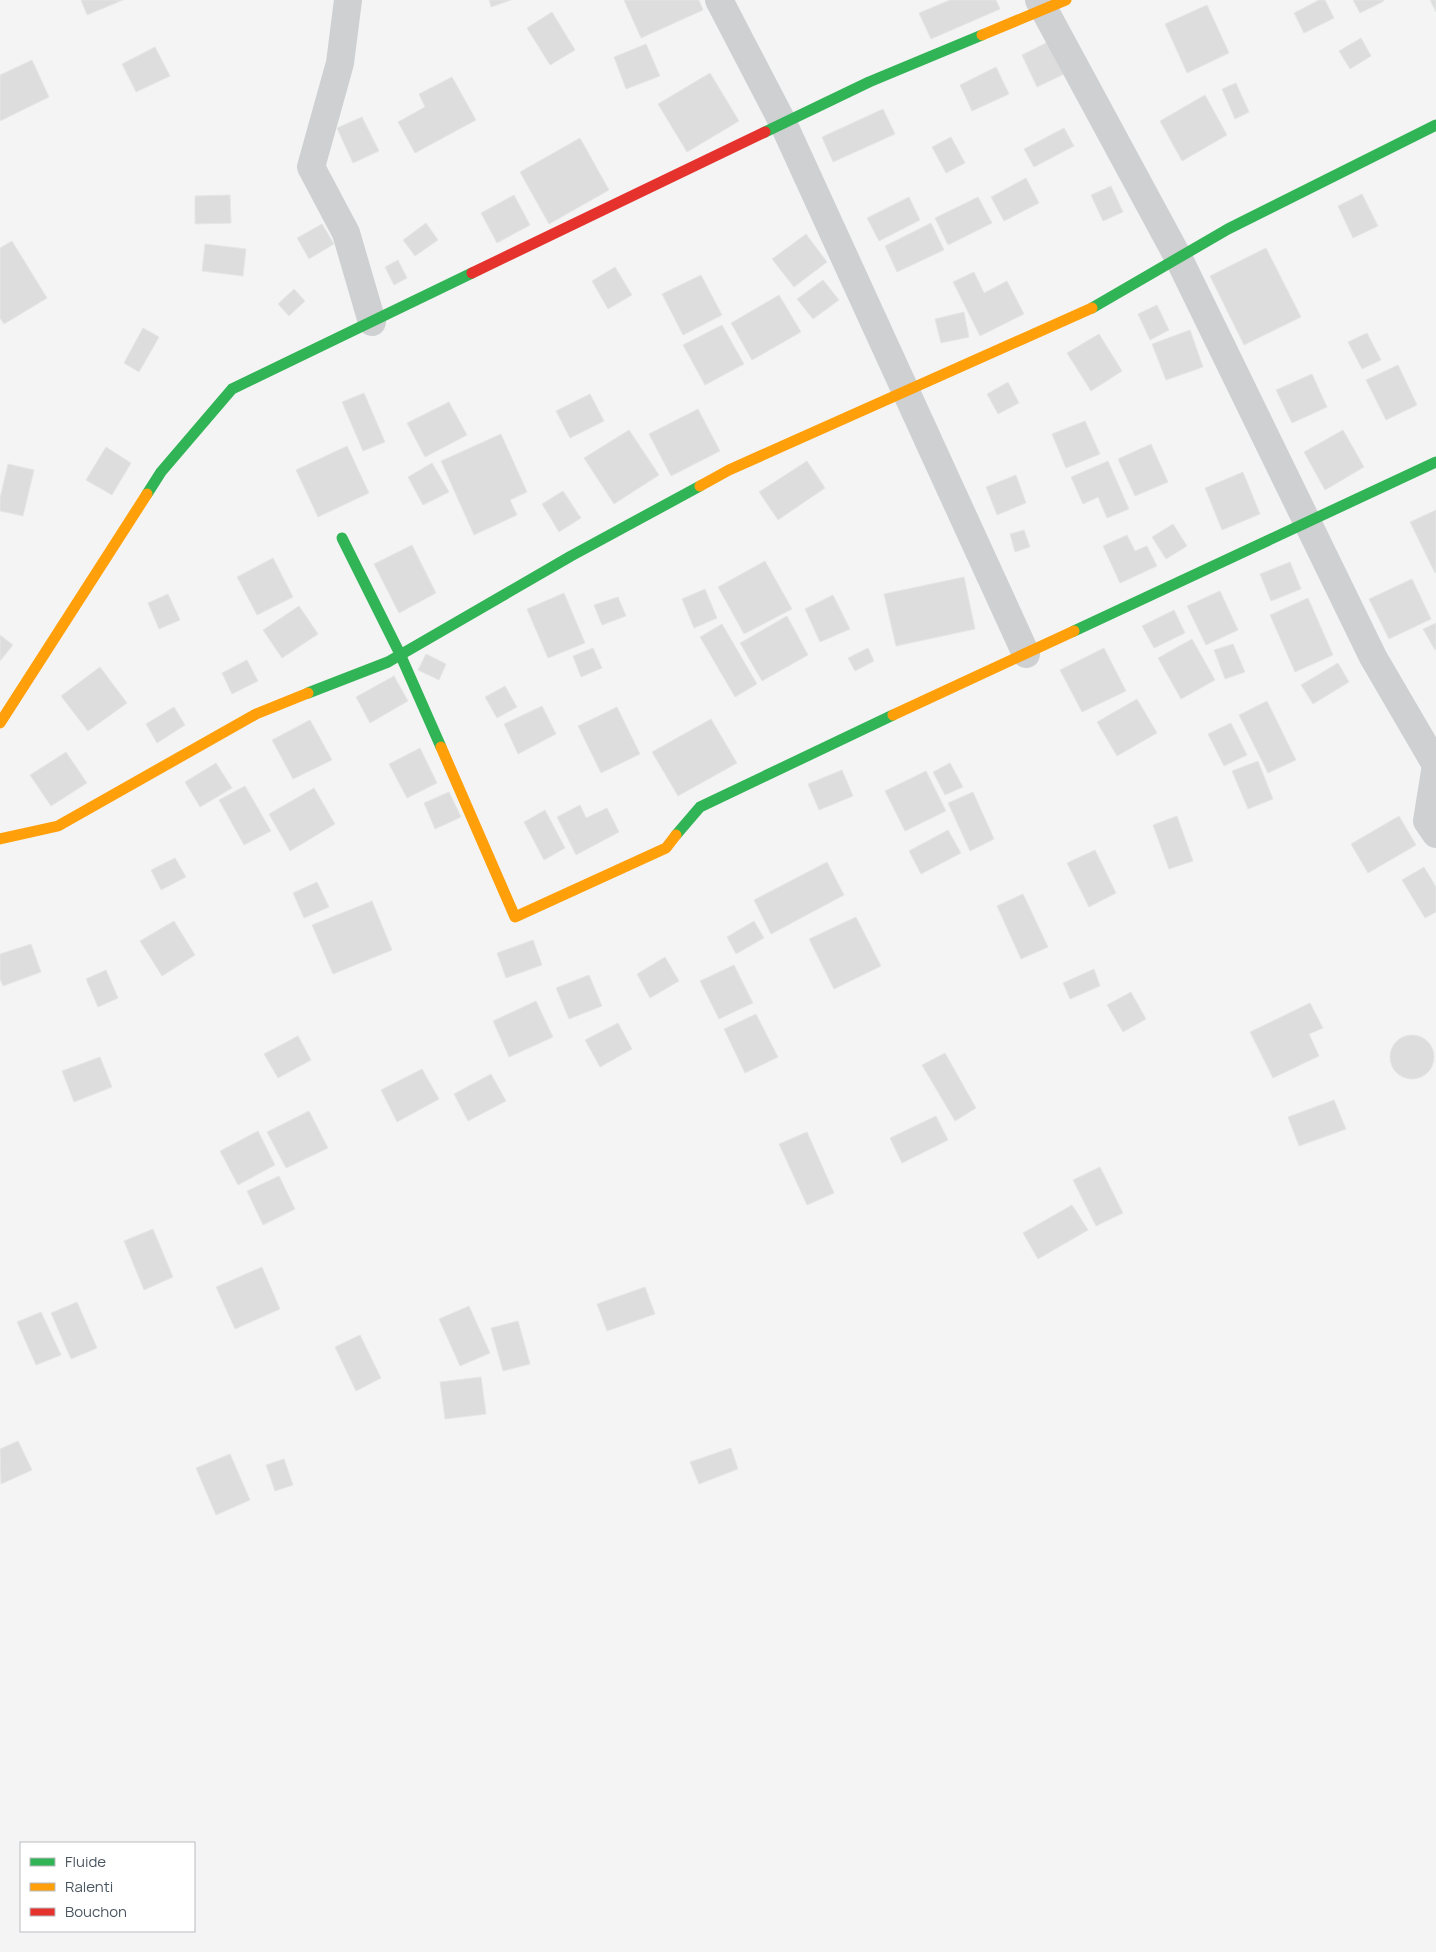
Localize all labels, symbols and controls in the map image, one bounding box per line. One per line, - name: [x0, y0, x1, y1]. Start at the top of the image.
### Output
- legend: [20, 1842, 195, 1932]
- text: Fluide: [65, 1851, 106, 1872]
- text: Ralenti: [65, 1876, 113, 1897]
- text: Bouchon: [65, 1901, 127, 1922]

